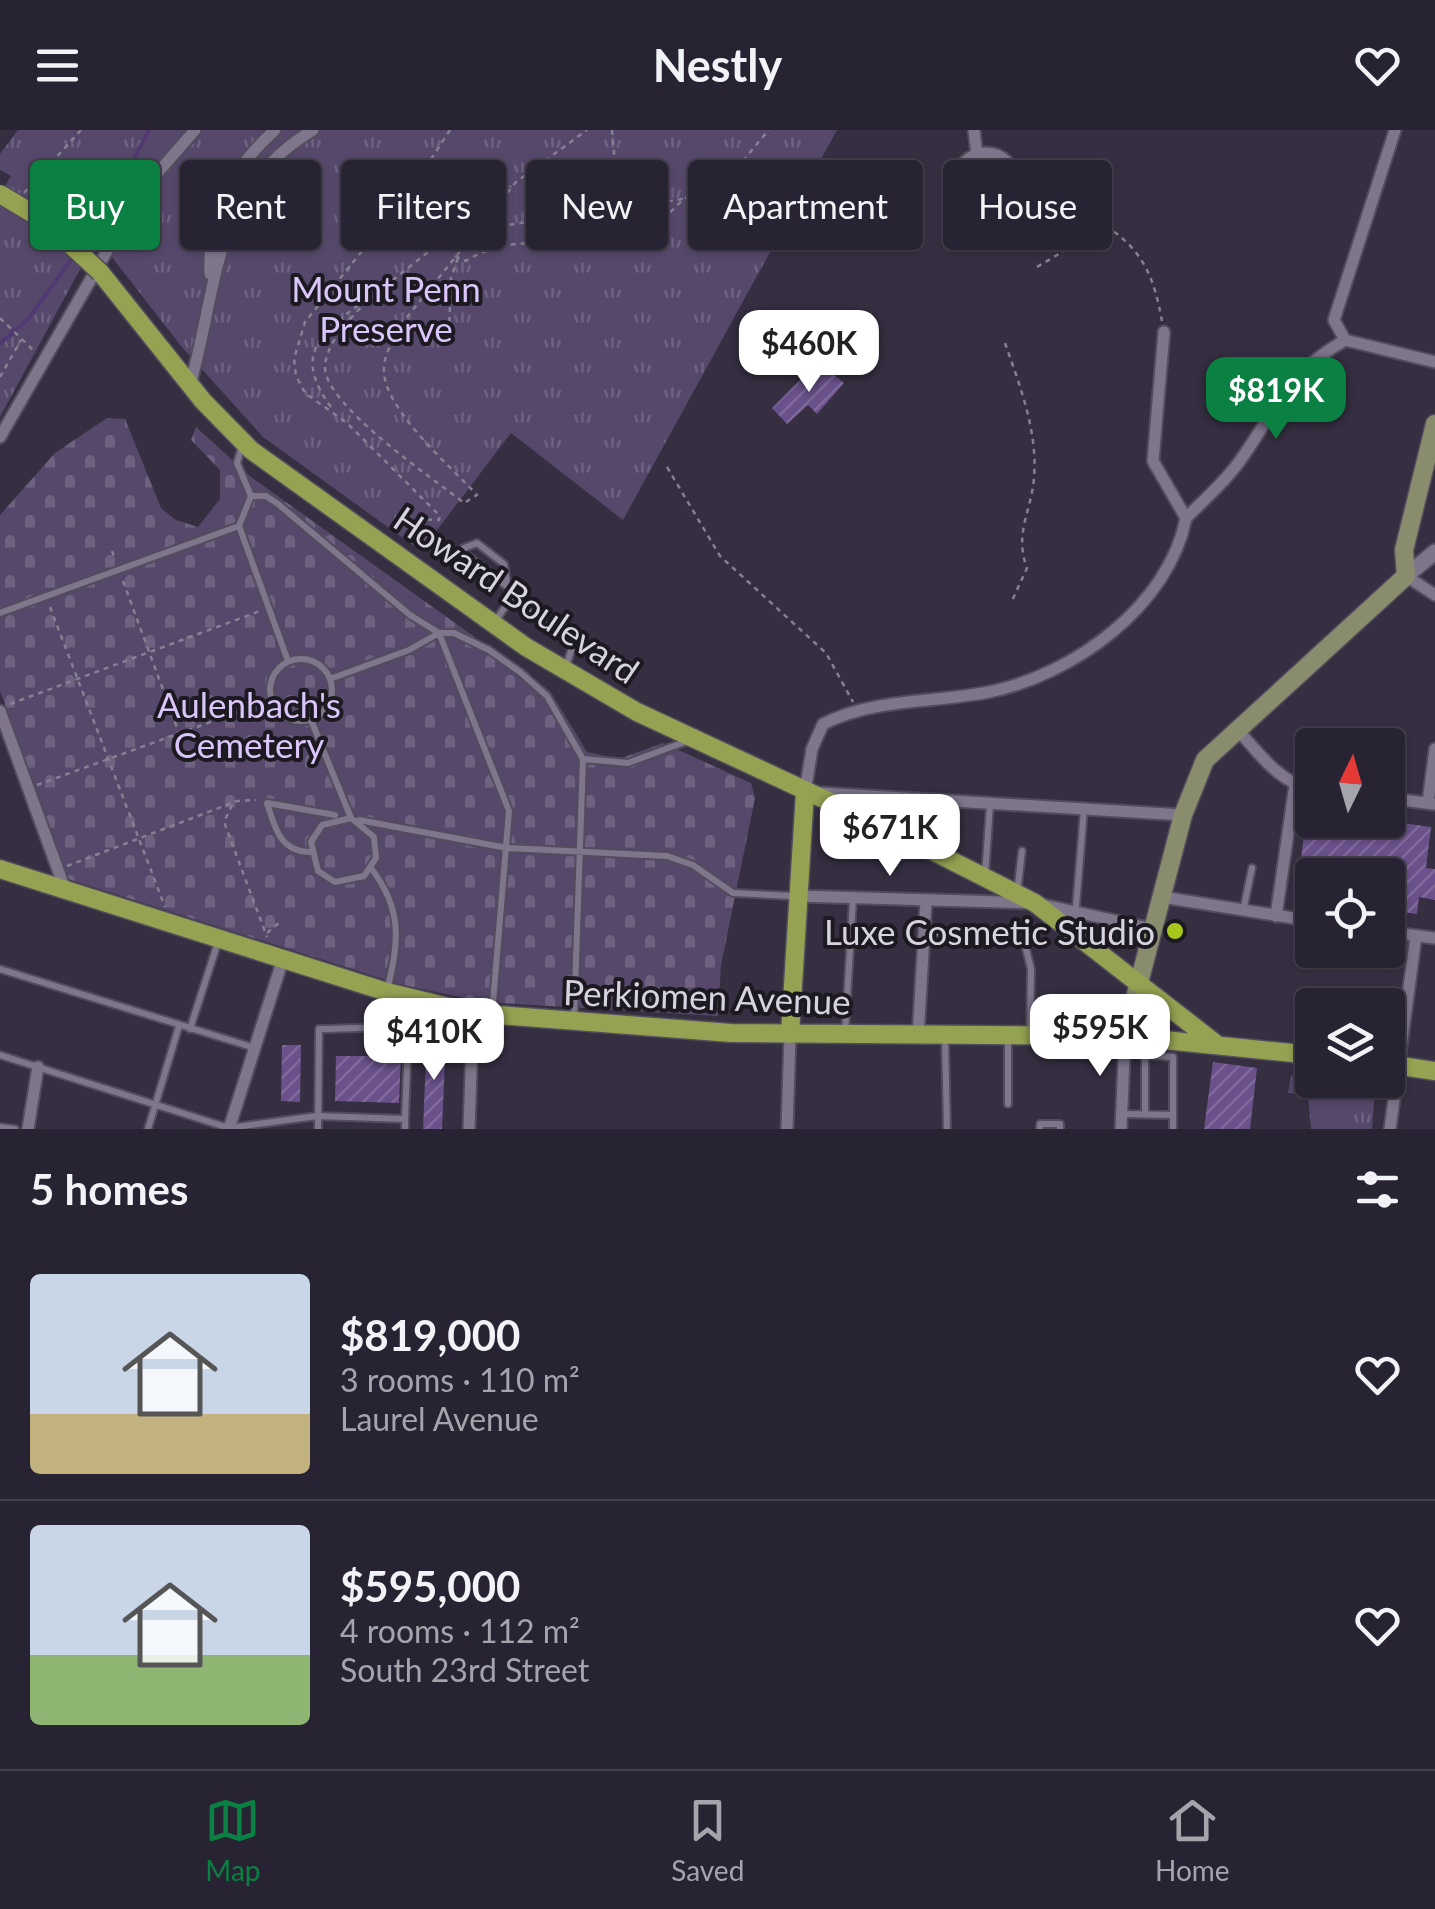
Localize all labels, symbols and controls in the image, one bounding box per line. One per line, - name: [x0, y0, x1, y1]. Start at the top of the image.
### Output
- icon: menu: [30, 38, 85, 93]
- text: Nestly: [653, 38, 782, 92]
- icon: heart: [1350, 38, 1405, 93]
- chip: Buy: [30, 160, 160, 250]
- chip: Rent: [180, 160, 321, 250]
- chip: Filters: [341, 160, 506, 250]
- chip: New: [526, 160, 668, 250]
- chip: Apartment: [688, 160, 923, 250]
- chip: House: [943, 160, 1112, 250]
- park label: Mount Penn Preserve: [291, 267, 481, 349]
- pin: $460K: [739, 310, 879, 395]
- text: $460K: [761, 323, 857, 362]
- pin: $819K: [1206, 357, 1346, 442]
- text: $819K: [1228, 370, 1324, 409]
- street label: Howard Boulevard: [387, 497, 647, 691]
- park label: Aulenbach's Cemetery: [157, 683, 341, 765]
- north arrow: [1295, 728, 1405, 838]
- map controls: [1295, 728, 1405, 1098]
- pin: $671K: [820, 794, 960, 879]
- text: $671K: [842, 807, 938, 846]
- button: locate: [1295, 858, 1405, 968]
- place label: Luxe Cosmetic Studio: [824, 910, 1155, 952]
- marker: Luxe Cosmetic Studio: [1164, 920, 1186, 942]
- street label: Perkiomen Avenue: [562, 970, 852, 1022]
- button: layers: [1295, 988, 1405, 1098]
- pin: $595K: [1030, 994, 1170, 1079]
- pin: $410K: [364, 998, 504, 1083]
- text: $595K: [1052, 1007, 1148, 1046]
- text: $410K: [386, 1011, 482, 1050]
- icon: filters: [1350, 1162, 1405, 1217]
- text: 5 homes: [30, 1164, 188, 1214]
- text: $819,000: [340, 1310, 520, 1360]
- icon: home: [110, 1314, 230, 1434]
- icon: heart: [1350, 1347, 1405, 1402]
- text: 3 rooms · 110 m²: [340, 1360, 580, 1399]
- text: Laurel Avenue: [340, 1399, 539, 1438]
- text: $595,000: [340, 1561, 520, 1611]
- icon: home: [110, 1565, 230, 1685]
- icon: heart: [1350, 1598, 1405, 1653]
- text: 4 rooms · 112 m²: [340, 1611, 580, 1650]
- text: South 23rd Street: [340, 1650, 589, 1689]
- tab: Map: [205, 1793, 261, 1887]
- tab: Saved: [671, 1793, 744, 1887]
- tab: Home: [1155, 1793, 1230, 1887]

